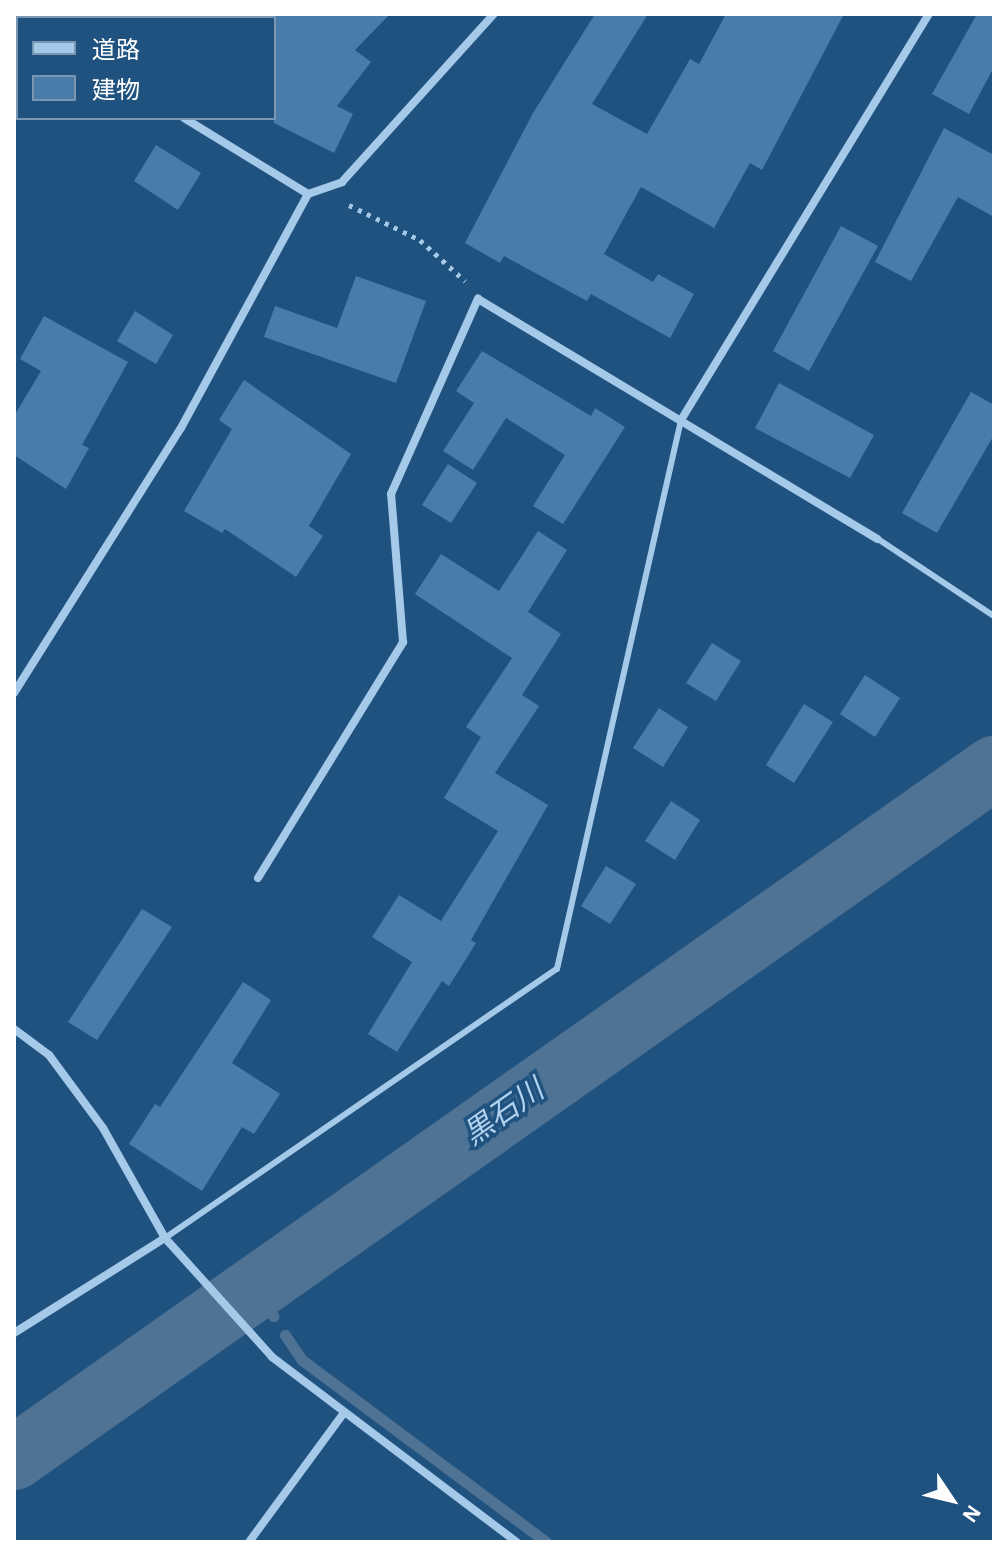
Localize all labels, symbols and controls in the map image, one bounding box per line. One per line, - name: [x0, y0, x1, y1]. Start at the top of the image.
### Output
- legend: [16, 16, 276, 120]
- text: 道路: [92, 39, 140, 63]
- text: 建物: [92, 79, 140, 103]
- water label: 黒石川: [457, 1072, 551, 1154]
- north arrow: [912, 1460, 992, 1540]
- text: N: [958, 1501, 985, 1526]

